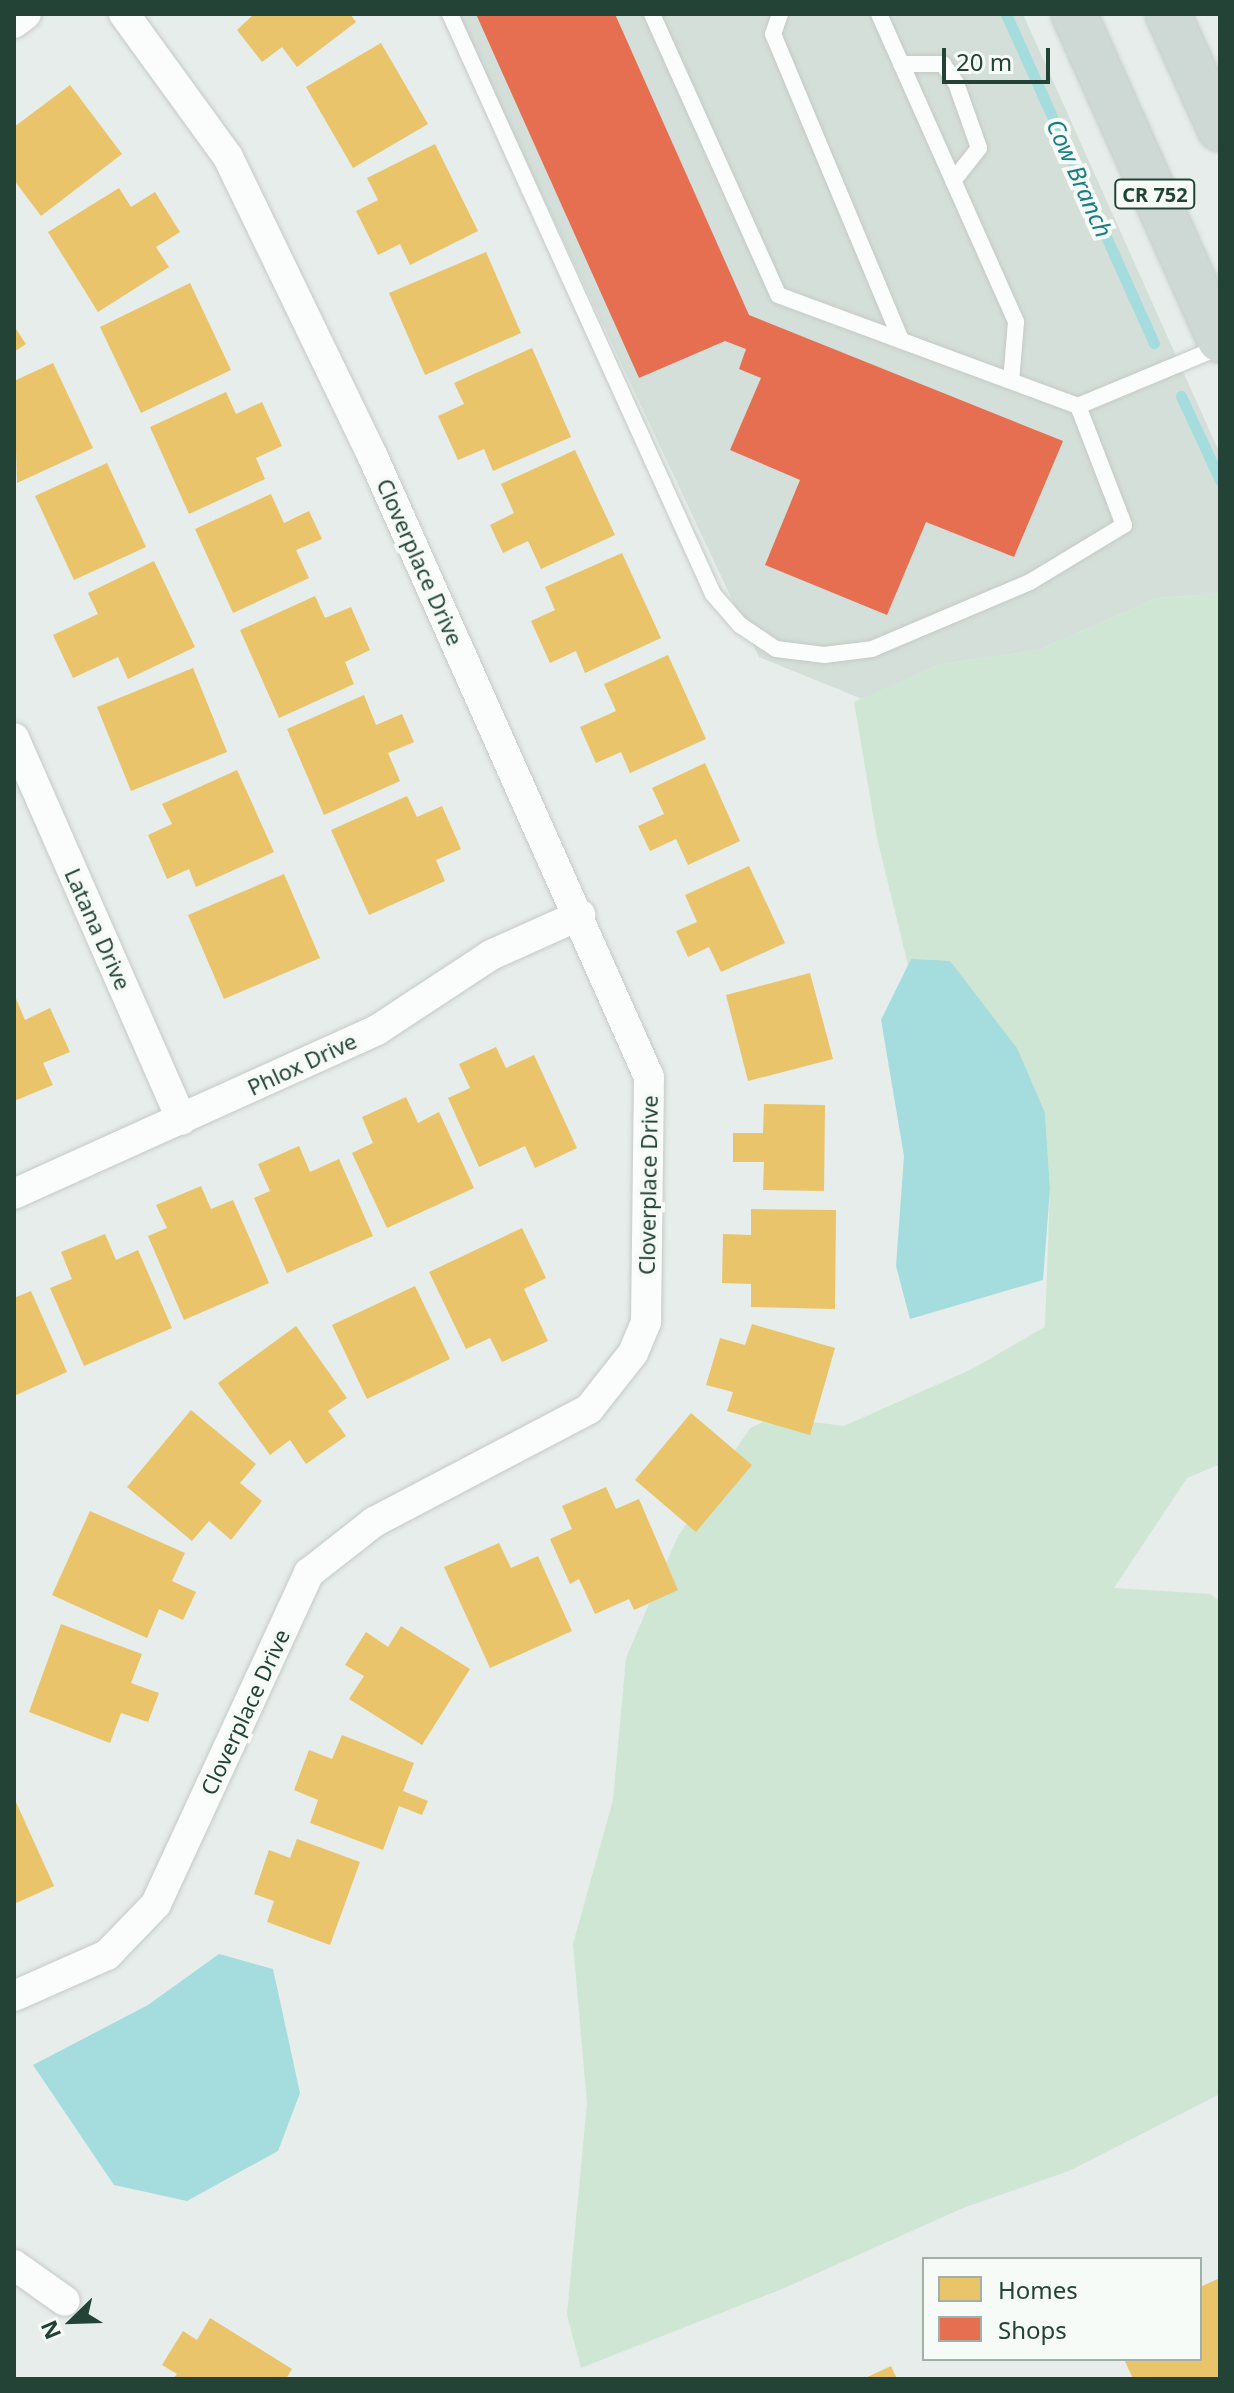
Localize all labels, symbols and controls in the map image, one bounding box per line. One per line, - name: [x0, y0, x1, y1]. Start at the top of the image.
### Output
- scale bar: [946, 32, 1054, 82]
- text: 20 m: [956, 45, 1012, 78]
- water label: Cow Branch: [1041, 114, 1119, 242]
- road number: CR 752: [1113, 178, 1197, 210]
- street label: Cloverplace Drive: [371, 475, 469, 649]
- street label: Latana Drive: [59, 864, 137, 994]
- street label: Phlox Drive: [243, 1027, 361, 1101]
- street label: Cloverplace Drive: [633, 1095, 663, 1275]
- street label: Cloverplace Drive: [195, 1625, 295, 1799]
- legend: [922, 2257, 1202, 2361]
- text: Homes: [998, 2273, 1078, 2306]
- north arrow: [32, 2281, 112, 2361]
- text: Shops: [998, 2313, 1067, 2346]
- text: N: [33, 2316, 67, 2344]

